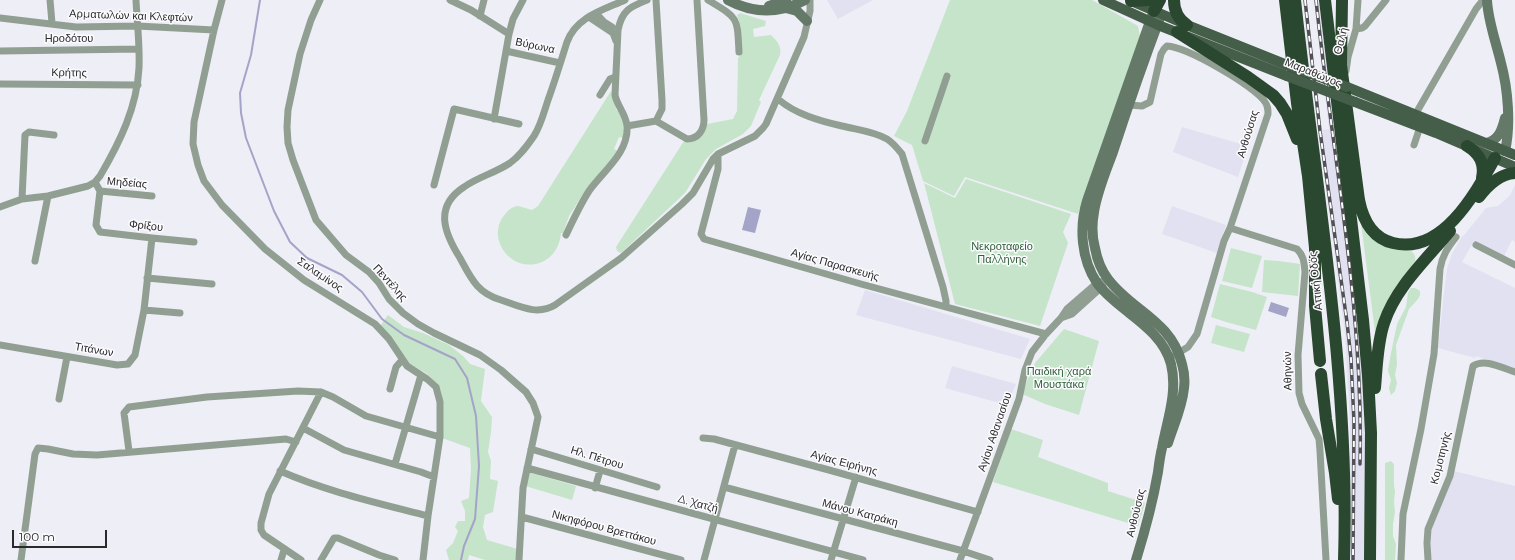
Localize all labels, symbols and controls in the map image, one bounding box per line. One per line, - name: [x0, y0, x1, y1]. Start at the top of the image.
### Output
- street label: Αρματωλών και Κλεφτών: [69, 7, 193, 25]
- street label: Θαλή: [1331, 26, 1351, 56]
- street label: Ηροδότου: [45, 32, 93, 46]
- street label: Βύρωνα: [514, 35, 556, 57]
- street label: Μαραθώνος: [1283, 56, 1343, 90]
- street label: Κρήτης: [51, 66, 87, 80]
- street label: Ανθούσας: [1234, 108, 1262, 160]
- street label: Μηδείας: [106, 175, 148, 191]
- street label: Φρίξου: [128, 218, 164, 234]
- park label: Νεκροταφείο Παλλήνης: [971, 240, 1033, 266]
- street label: Αγίας Παρασκευής: [789, 246, 881, 284]
- street label: Αττική Οδός: [1306, 251, 1326, 311]
- street label: Σαλαμίνος: [295, 255, 345, 295]
- street label: Πεντέλης: [370, 262, 410, 304]
- street label: Τιτάνων: [74, 340, 114, 360]
- street label: Αθηνών: [1281, 351, 1295, 391]
- park label: Παιδική χαρά Μουστάκα: [1027, 365, 1091, 391]
- street label: Αγίου Αθανασίου: [975, 391, 1015, 473]
- street label: Κομοτηνής: [1428, 430, 1454, 486]
- street label: Ηλ. Πέτρου: [569, 444, 625, 472]
- street label: Αγίας Ειρήνης: [809, 448, 879, 478]
- street label: Ανθούσας: [1124, 487, 1148, 539]
- street label: Δ. Χατζή: [677, 492, 719, 516]
- street label: Μάνου Κατράκη: [821, 497, 899, 529]
- street label: Νικηφόρου Βρεττάκου: [550, 508, 658, 548]
- scale bar: [14, 522, 109, 548]
- text: 100 m: [19, 529, 55, 544]

